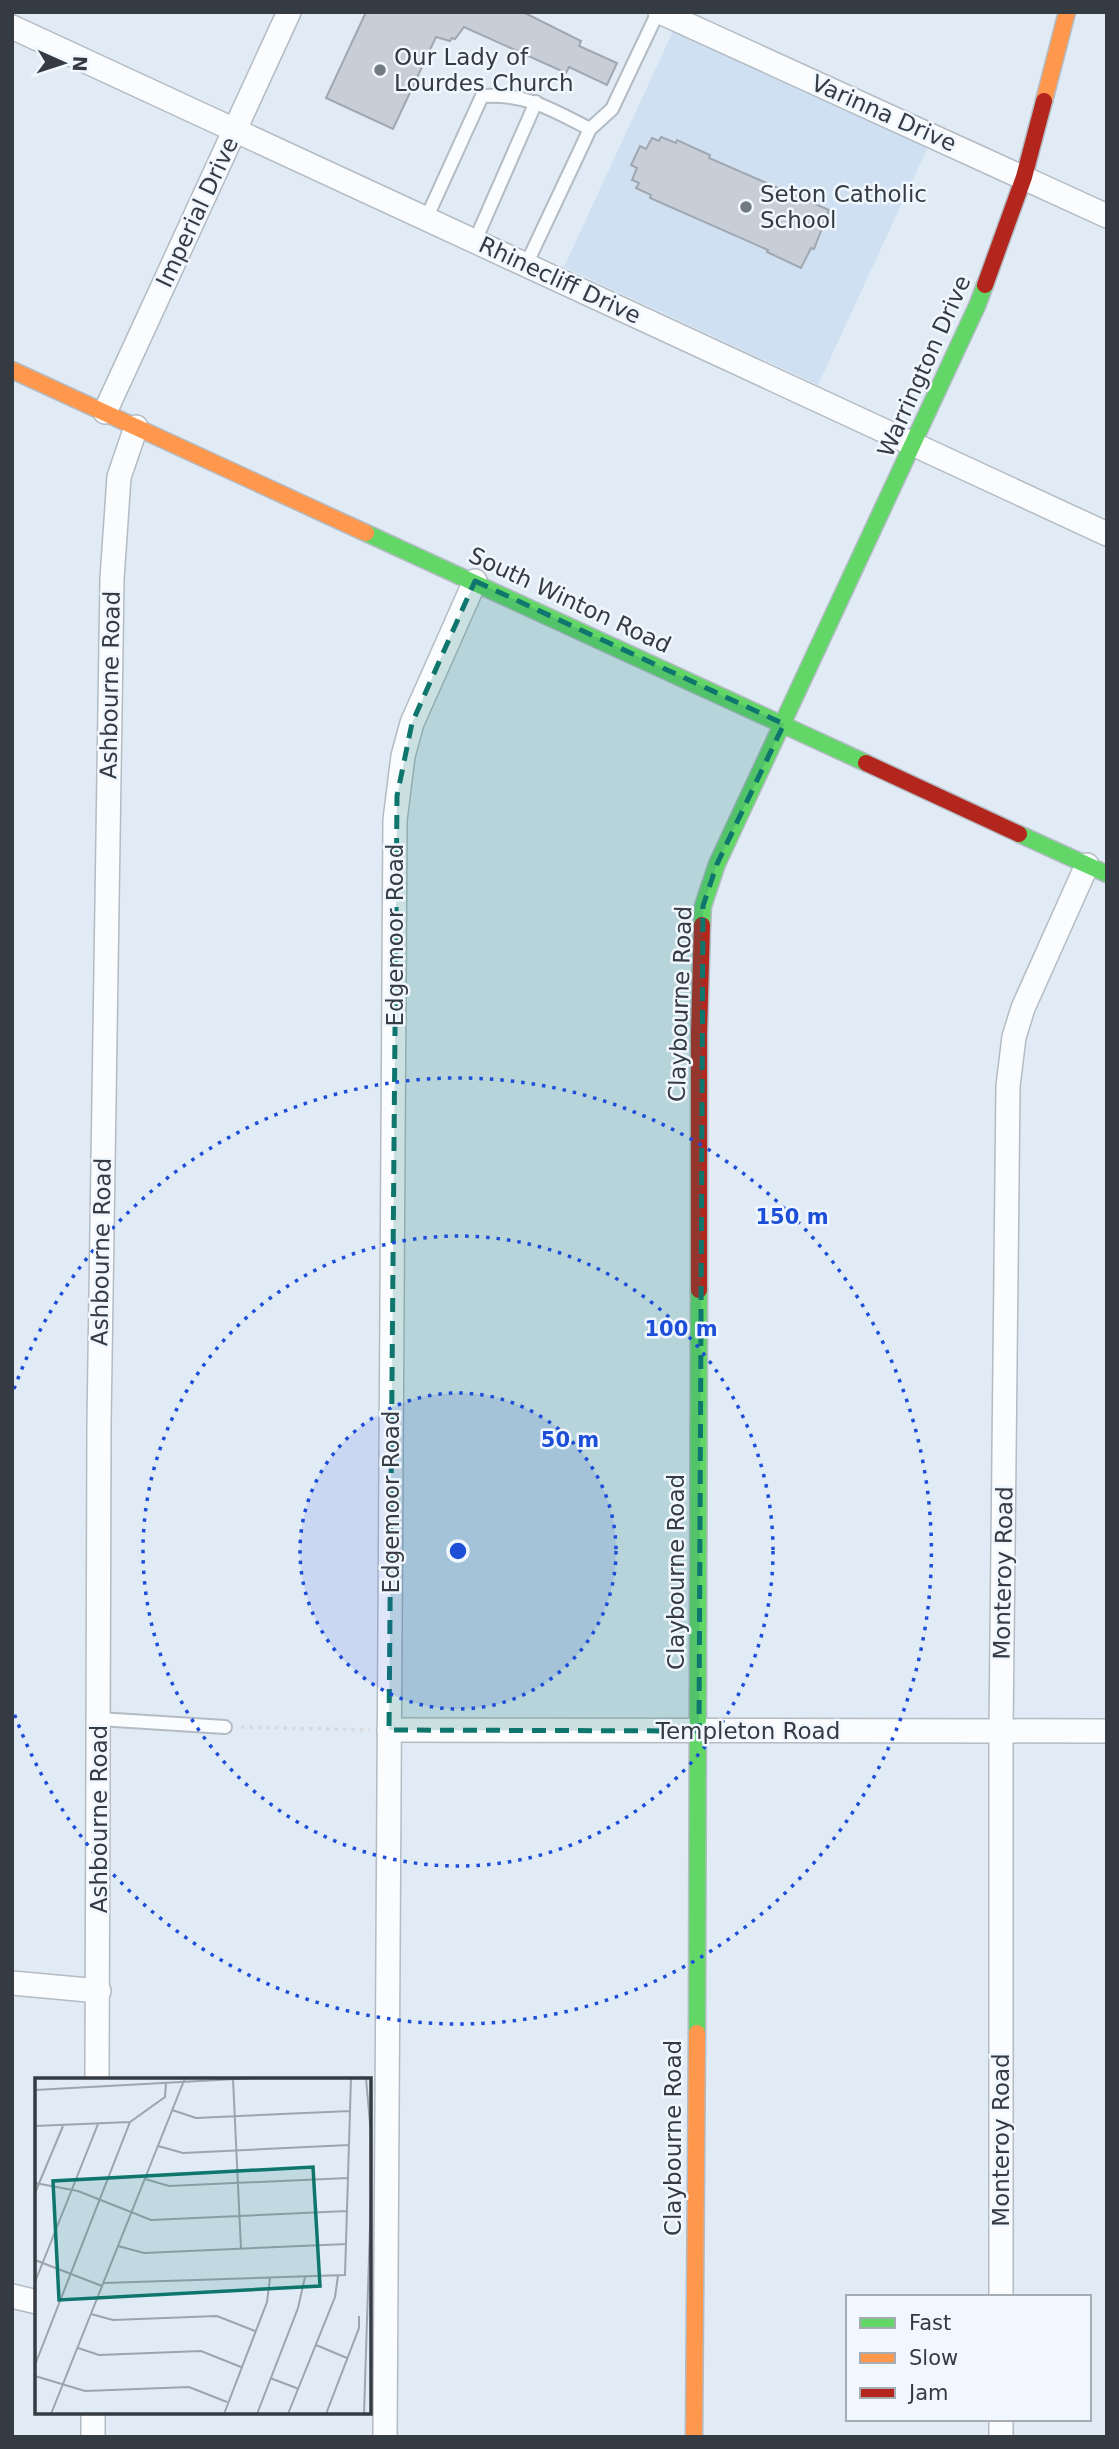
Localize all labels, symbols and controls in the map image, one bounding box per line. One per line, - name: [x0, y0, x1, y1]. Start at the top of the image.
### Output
- north arrow: [28, 28, 98, 98]
- place label: Our Lady of Lourdes Church: [394, 44, 574, 96]
- text: N: [69, 55, 91, 72]
- marker: Our Lady of Lourdes Church: [372, 62, 388, 78]
- street label: Varinna Drive: [808, 69, 960, 157]
- street label: Imperial Drive: [151, 133, 243, 291]
- place label: Seton Catholic School: [760, 181, 927, 233]
- marker: Seton Catholic School: [738, 199, 754, 215]
- street label: Rhinecliff Drive: [475, 231, 645, 329]
- street label: Warrington Drive: [872, 271, 976, 461]
- street label: South Winton Road: [465, 542, 675, 658]
- street label: Ashbourne Road: [95, 591, 125, 779]
- street label: Edgemoor Road: [382, 844, 408, 1026]
- street label: Claybourne Road: [664, 905, 696, 1103]
- street label: Ashbourne Road: [86, 1158, 116, 1346]
- text: 150 m: [755, 1205, 829, 1229]
- text: 100 m: [644, 1317, 718, 1341]
- street label: Edgemoor Road: [378, 1411, 404, 1593]
- text: 50 m: [541, 1428, 599, 1452]
- street label: Claybourne Road: [663, 1474, 689, 1670]
- street label: Monteroy Road: [988, 1486, 1018, 1660]
- centre of rings: [446, 1539, 470, 1563]
- street label: Templeton Road: [655, 1718, 840, 1744]
- street label: Ashbourne Road: [86, 1725, 112, 1913]
- street label: Claybourne Road: [660, 2040, 686, 2236]
- street label: Monteroy Road: [988, 2053, 1014, 2227]
- inset map: [35, 2078, 371, 2414]
- legend: [846, 2295, 1091, 2421]
- text: Fast: [909, 2311, 951, 2335]
- text: Slow: [909, 2346, 958, 2370]
- text: Jam: [907, 2381, 949, 2405]

